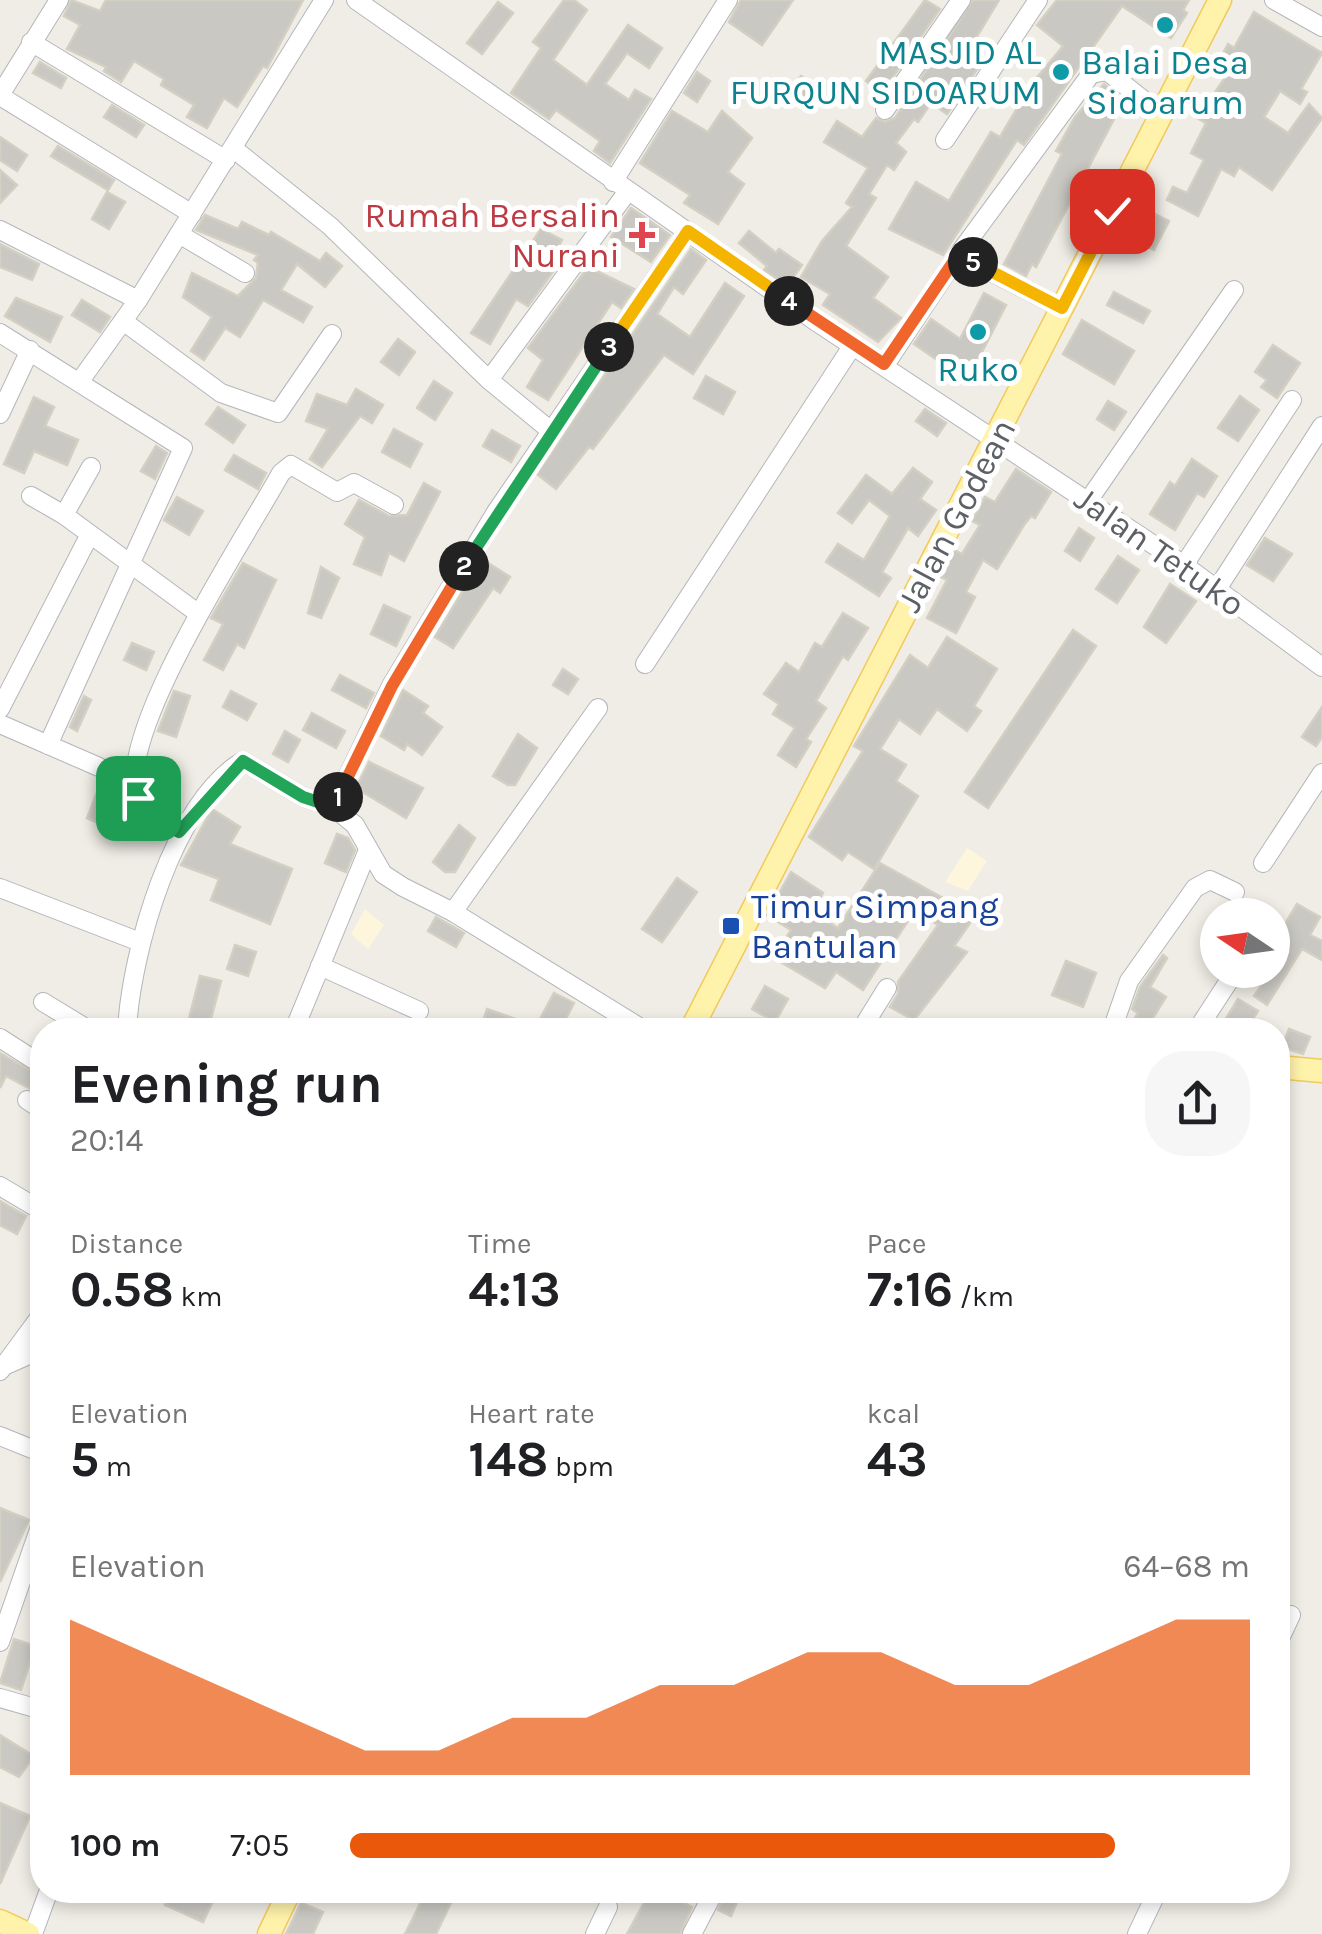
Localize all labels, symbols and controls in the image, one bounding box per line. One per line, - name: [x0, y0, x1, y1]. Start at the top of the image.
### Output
- marker: Balai Desa Sidoarum: [1154, 14, 1176, 36]
- place label: MASJID AL FURQUN SIDOARUM: [730, 32, 1042, 113]
- place label: Balai Desa Sidoarum: [1081, 42, 1249, 123]
- marker: MASJID AL FURQUN SIDOARUM: [1050, 61, 1072, 83]
- pin: [1070, 169, 1155, 254]
- icon: check: [1085, 184, 1140, 239]
- place label: Rumah Bersalin Nurani: [365, 195, 620, 276]
- marker: Rumah Bersalin Nurani: [629, 222, 655, 248]
- pin: 5: [948, 237, 998, 287]
- text: 5: [965, 245, 981, 278]
- pin: 4: [764, 276, 814, 326]
- text: 4: [781, 284, 797, 317]
- marker: Ruko: [967, 321, 989, 343]
- pin: 3: [584, 322, 634, 372]
- text: 3: [600, 330, 618, 363]
- place label: Ruko: [937, 349, 1019, 390]
- street label: Jalan Godean: [888, 412, 1024, 619]
- street label: Jalan Tetuko: [1067, 478, 1253, 625]
- pin: 2: [439, 541, 489, 591]
- text: 2: [456, 549, 472, 582]
- pin: [96, 756, 181, 841]
- icon: arrive: [111, 771, 166, 826]
- pin: 1: [313, 772, 363, 822]
- text: 1: [333, 780, 343, 813]
- place label: Timur Simpang Bantulan: [751, 886, 999, 967]
- north arrow: [1200, 898, 1290, 988]
- map controls: [1200, 898, 1290, 988]
- marker: Timur Simpang Bantulan: [720, 915, 742, 937]
- button: share: [1145, 1051, 1250, 1156]
- text: Evening run: [70, 1052, 383, 1116]
- text: 20:14: [70, 1122, 143, 1159]
- text: Distance: [70, 1227, 183, 1260]
- text: Time: [468, 1227, 531, 1260]
- text: Pace: [867, 1227, 926, 1260]
- text: 0.58: [70, 1260, 174, 1319]
- text: 4:13: [468, 1260, 560, 1319]
- text: 7:16: [867, 1260, 953, 1319]
- text: km: [174, 1280, 222, 1313]
- text: /km: [953, 1280, 1014, 1313]
- text: Elevation: [70, 1397, 189, 1430]
- text: Heart rate: [468, 1397, 595, 1430]
- text: kcal: [867, 1397, 920, 1430]
- text: 5: [70, 1430, 99, 1489]
- text: 148: [468, 1430, 548, 1489]
- text: 43: [867, 1430, 928, 1489]
- text: m: [99, 1450, 132, 1483]
- text: bpm: [548, 1450, 614, 1483]
- text: Elevation: [70, 1548, 205, 1585]
- text: 64–68 m: [1123, 1548, 1250, 1585]
- text: 100 m: [70, 1827, 160, 1864]
- text: 7:05: [230, 1827, 289, 1864]

